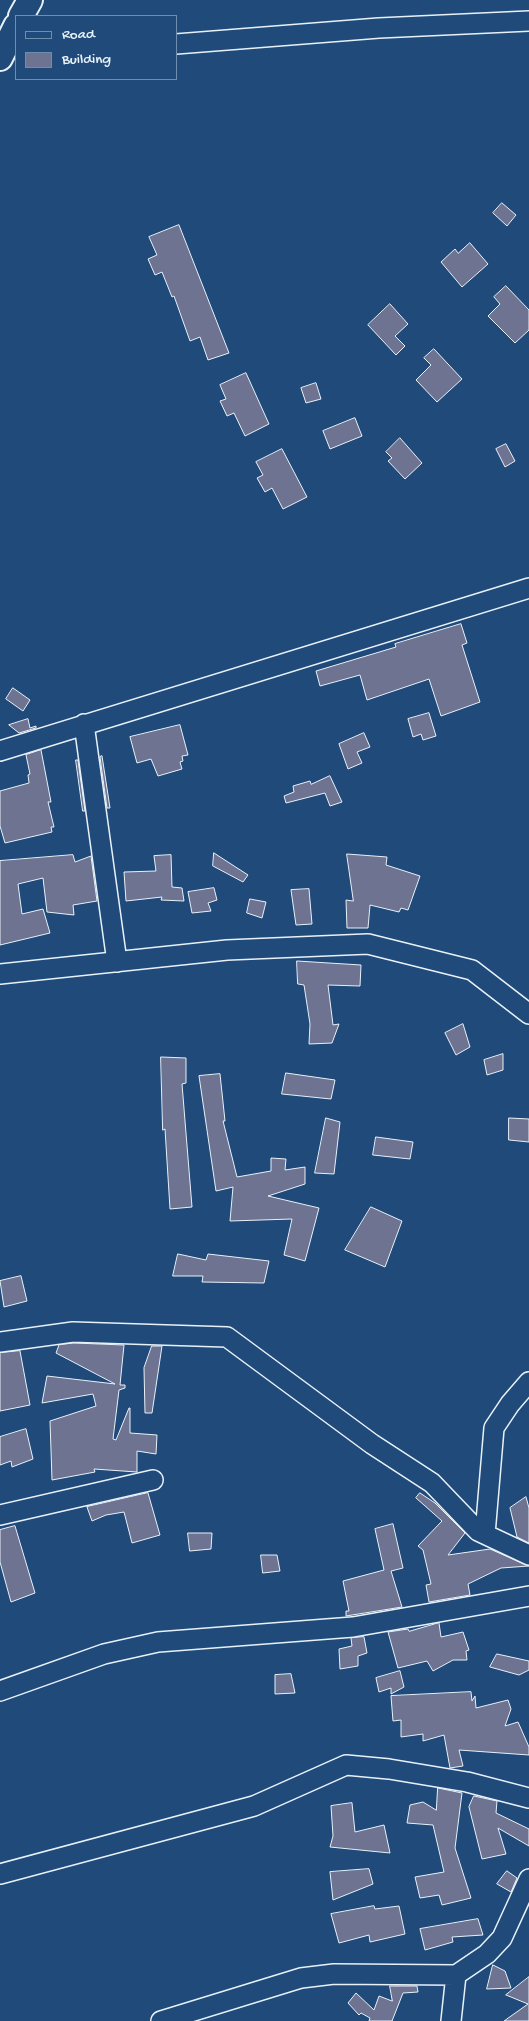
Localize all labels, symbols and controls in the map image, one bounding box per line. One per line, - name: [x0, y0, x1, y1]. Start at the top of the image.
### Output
- legend: [15, 15, 178, 80]
- text: Road: [62, 26, 95, 44]
- text: Building: [62, 51, 111, 69]

